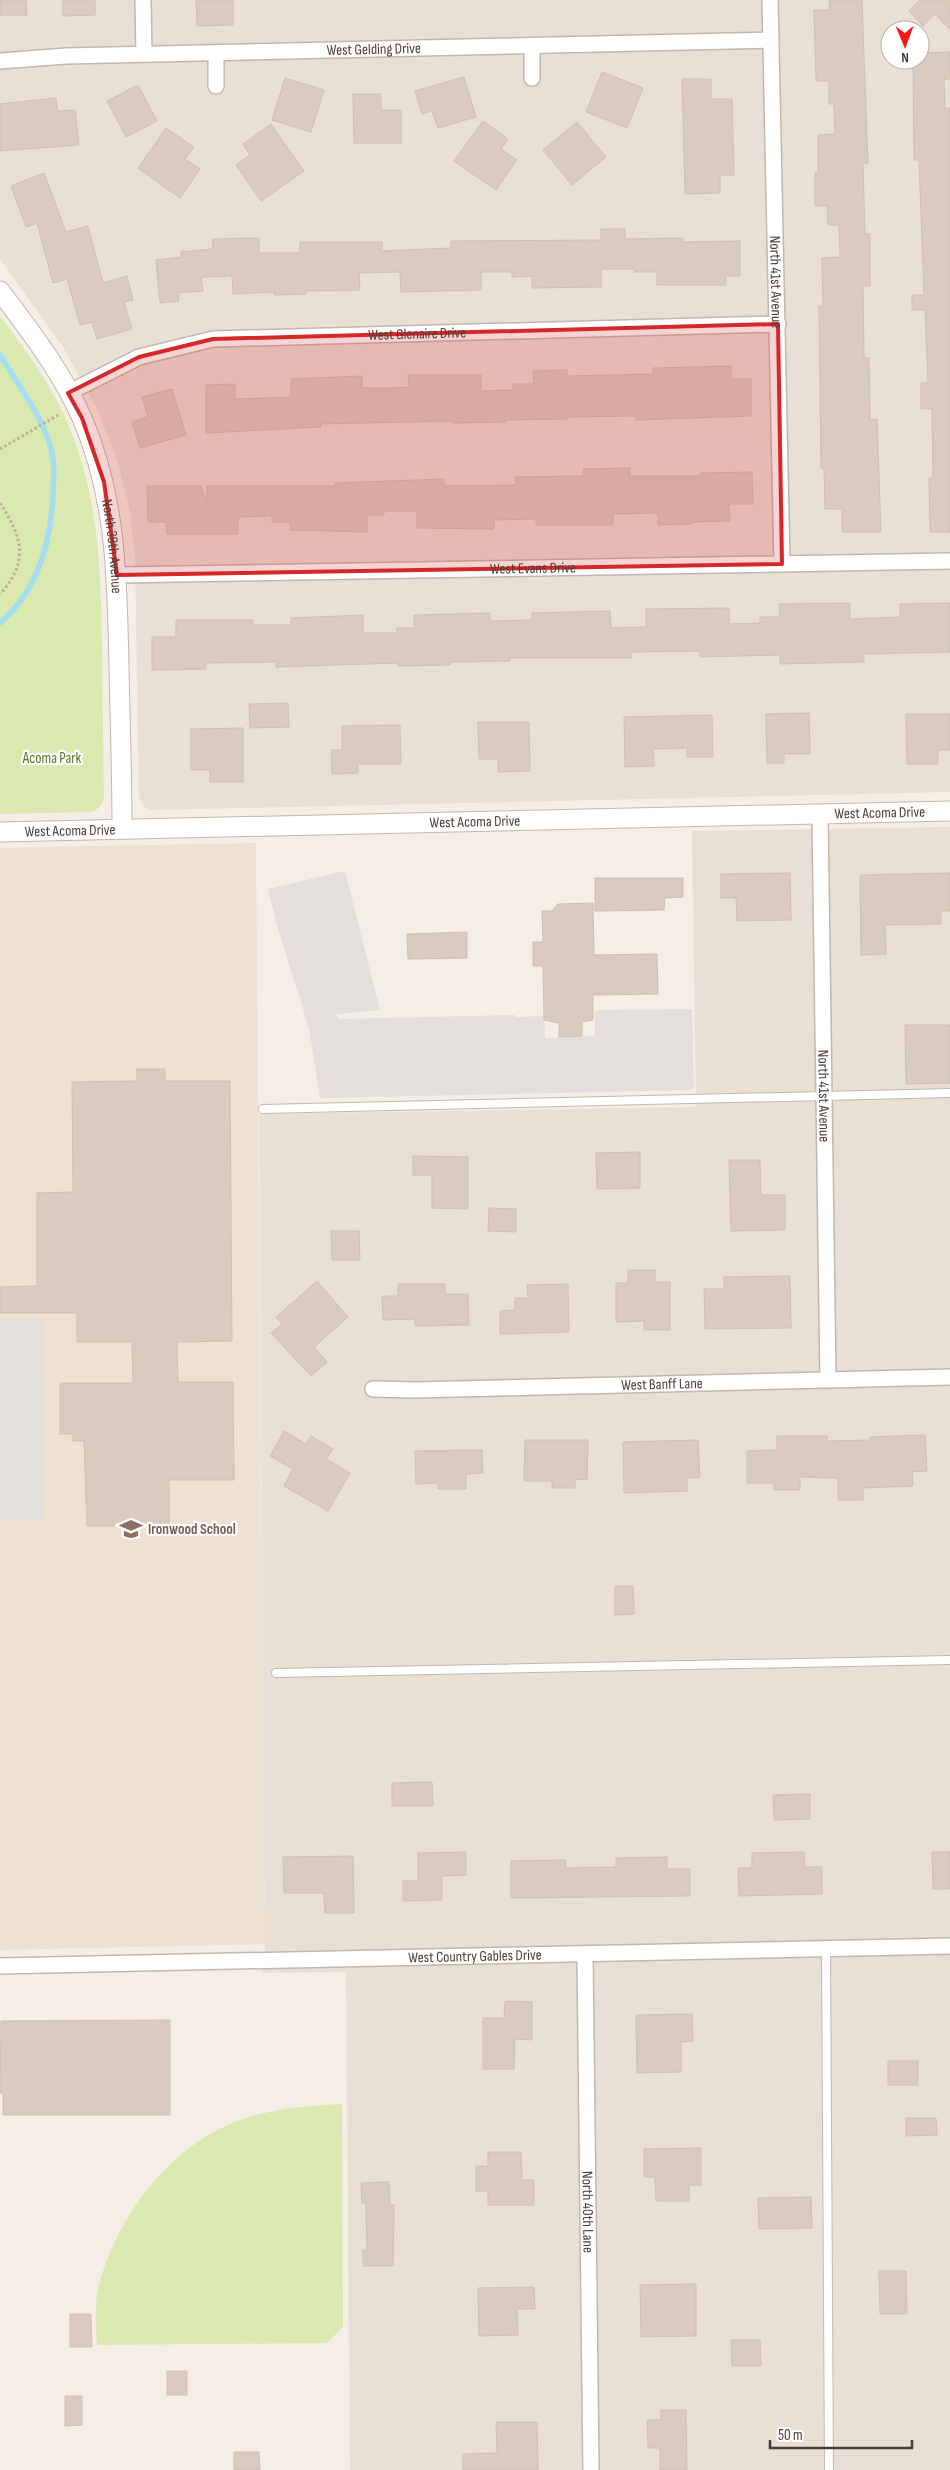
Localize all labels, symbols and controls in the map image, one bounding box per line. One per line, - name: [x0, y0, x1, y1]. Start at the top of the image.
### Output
- north arrow: [880, 20, 930, 70]
- street label: West Gelding Drive: [326, 39, 421, 60]
- text: N: [901, 49, 909, 66]
- street label: North 41st Avenue: [765, 236, 786, 328]
- street label: West Glenaire Drive: [368, 323, 466, 345]
- street label: North 39th Avenue: [97, 498, 126, 594]
- street label: West Evans Drive: [490, 558, 576, 579]
- park label: Acoma Park: [22, 749, 82, 768]
- street label: West Acoma Drive: [834, 803, 925, 824]
- street label: West Acoma Drive: [429, 812, 520, 833]
- street label: West Acoma Drive: [24, 820, 116, 841]
- street label: North 41st Avenue: [813, 1050, 834, 1142]
- street label: West Banff Lane: [621, 1374, 703, 1395]
- school or university icon: Ironwood School: [118, 1516, 144, 1542]
- place label: Ironwood School: [148, 1520, 236, 1539]
- street label: West Country Gables Drive: [408, 1946, 542, 1967]
- street label: North 40th Lane: [578, 2171, 597, 2253]
- scale bar: [770, 2418, 912, 2450]
- text: 50 m: [778, 2426, 803, 2445]

